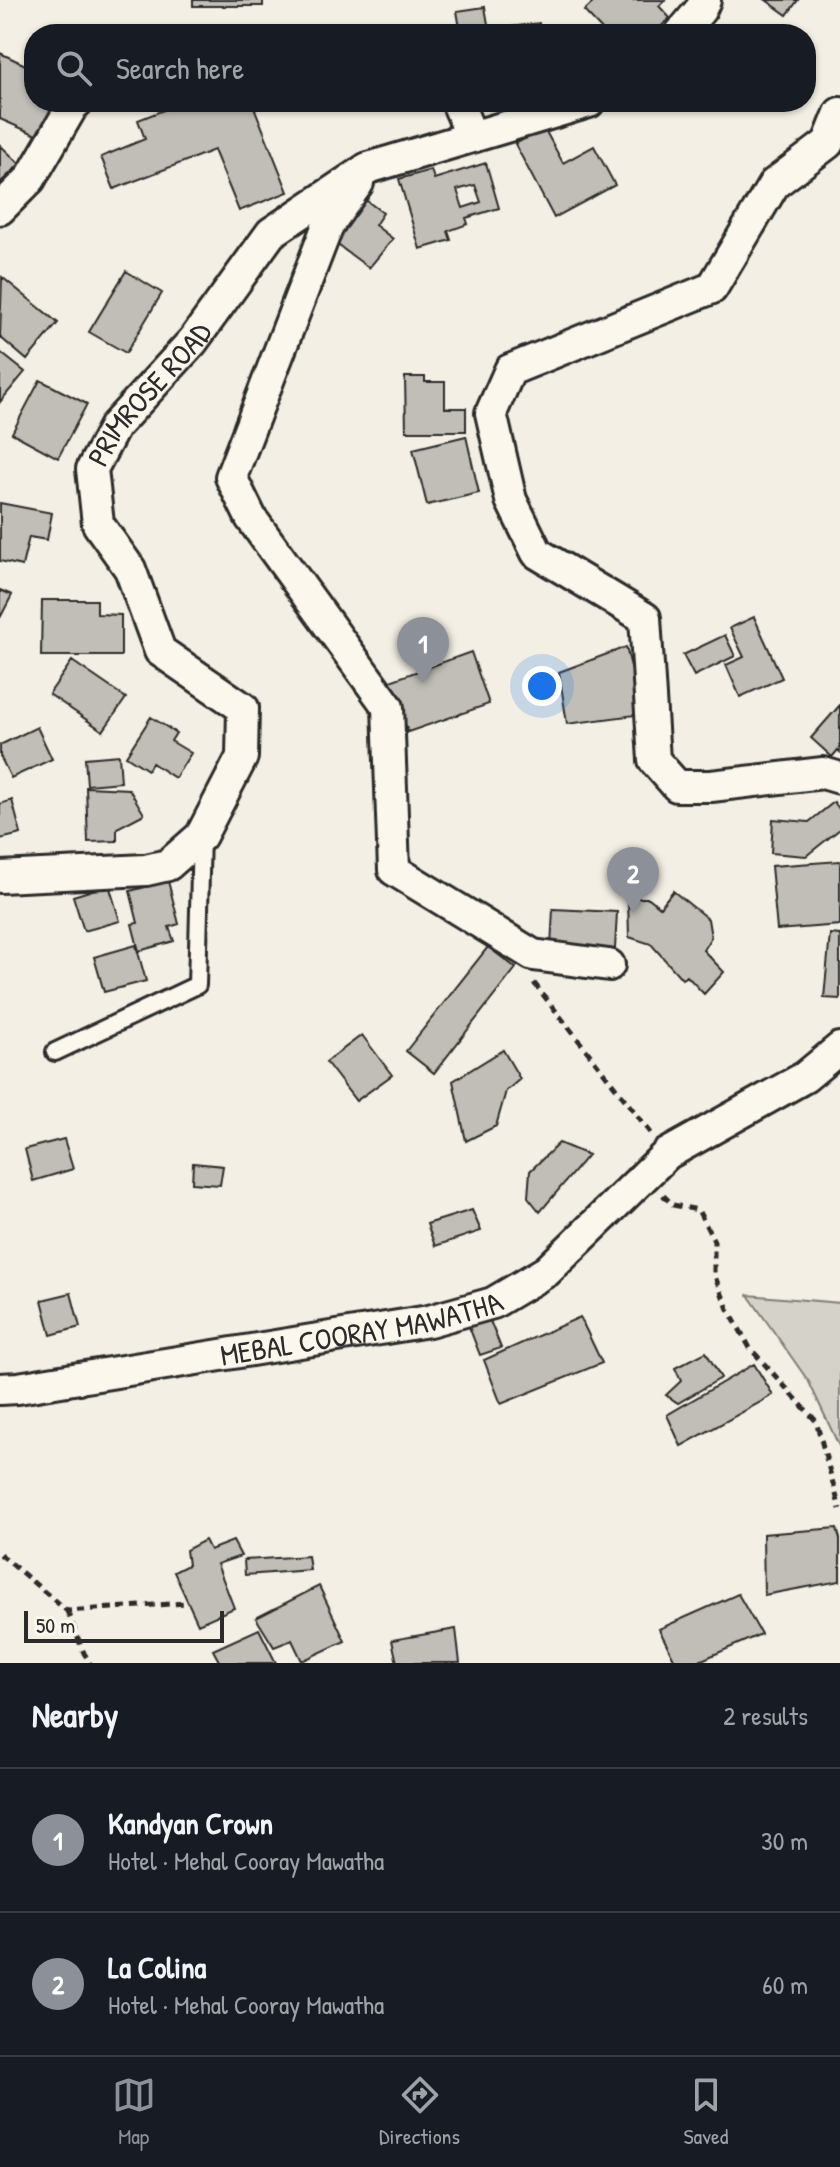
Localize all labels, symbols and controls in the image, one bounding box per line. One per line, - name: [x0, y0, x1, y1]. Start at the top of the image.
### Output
- search box: [24, 24, 816, 112]
- icon: search: [52, 46, 96, 90]
- text: Search here: [116, 48, 244, 88]
- street label: PRIMROSE ROAD: [77, 313, 221, 473]
- pin: 1: [397, 617, 449, 683]
- your location: [522, 666, 562, 706]
- pin: 2: [607, 847, 659, 913]
- street label: MEBAL COORAY MAWATHA: [217, 1282, 510, 1375]
- scale bar: [24, 1607, 224, 1643]
- text: 50 m: [36, 1610, 75, 1640]
- text: Nearby: [32, 1692, 118, 1738]
- text: 2 results: [723, 1698, 808, 1733]
- text: Kandyan Crown: [108, 1803, 273, 1843]
- text: 1: [53, 1823, 63, 1858]
- text: 30 m: [761, 1823, 808, 1858]
- text: Hotel · Mehal Cooray Mawatha: [108, 1843, 384, 1878]
- text: La Colina: [108, 1947, 206, 1987]
- text: 2: [52, 1967, 64, 2002]
- text: 60 m: [762, 1967, 808, 2002]
- text: Hotel · Mehal Cooray Mawatha: [108, 1987, 384, 2022]
- tab: Map: [112, 2073, 156, 2151]
- tab: Directions: [379, 2073, 460, 2151]
- tab: Saved: [683, 2073, 728, 2151]

